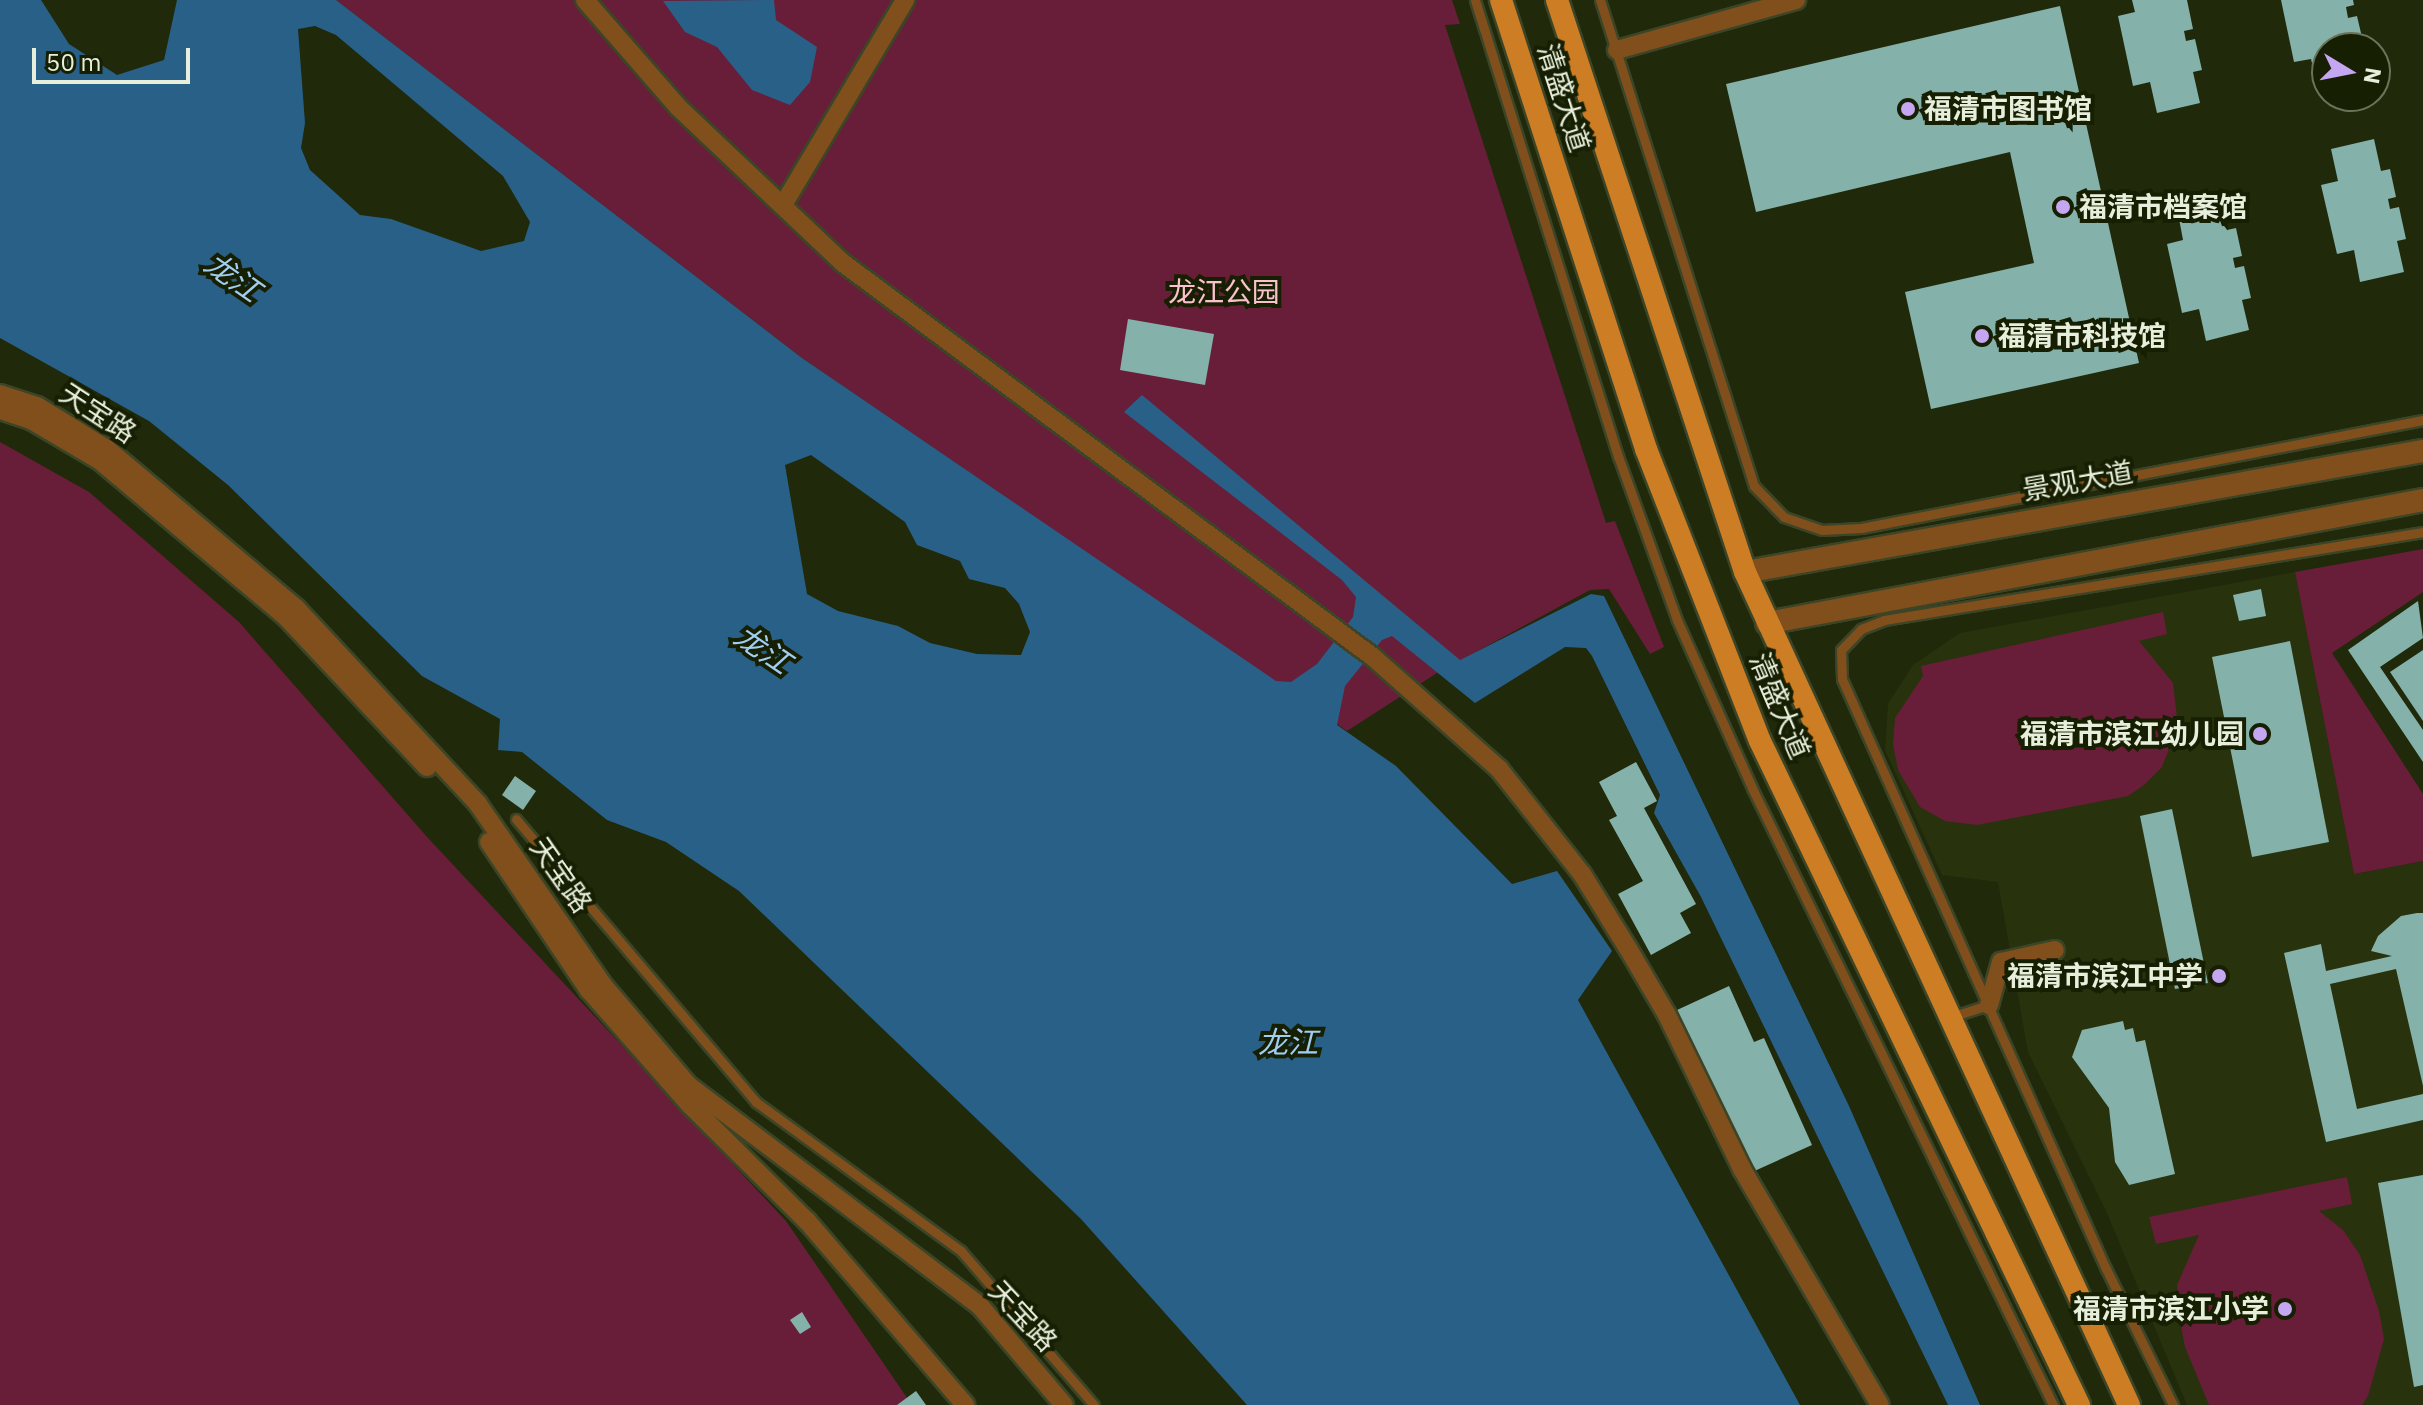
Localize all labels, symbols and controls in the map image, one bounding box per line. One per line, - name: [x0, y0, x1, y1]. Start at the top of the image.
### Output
- scale bar: [36, 32, 194, 82]
- north arrow: [2311, 32, 2391, 112]
- street label: 清盛大道: [1531, 40, 1597, 156]
- text: 50 m: [46, 46, 101, 78]
- text: N: [2357, 66, 2389, 86]
- place label: 福清市图书馆: [1924, 92, 2092, 126]
- marker: 福清市图书馆: [1899, 100, 1917, 118]
- place label: 福清市档案馆: [2079, 190, 2247, 224]
- marker: 福清市档案馆: [2054, 198, 2072, 216]
- water label: 龙江: [198, 245, 268, 309]
- park label: 龙江公园: [1168, 275, 1280, 309]
- place label: 福清市科技馆: [1998, 319, 2166, 353]
- marker: 福清市科技馆: [1973, 327, 1991, 345]
- street label: 天宝路: [54, 376, 142, 450]
- street label: 景观大道: [2020, 455, 2136, 507]
- water label: 龙江: [728, 617, 798, 681]
- street label: 清盛大道: [1743, 648, 1817, 764]
- place label: 福清市滨江幼儿园: [2020, 717, 2244, 751]
- marker: 福清市滨江幼儿园: [2251, 725, 2269, 743]
- street label: 天宝路: [523, 831, 599, 919]
- place label: 福清市滨江中学: [2007, 959, 2203, 993]
- marker: 福清市滨江中学: [2210, 967, 2228, 985]
- water label: 龙江: [1258, 1024, 1318, 1060]
- street label: 天宝路: [982, 1274, 1064, 1358]
- place label: 福清市滨江小学: [2073, 1292, 2269, 1326]
- marker: 福清市滨江小学: [2276, 1300, 2294, 1318]

